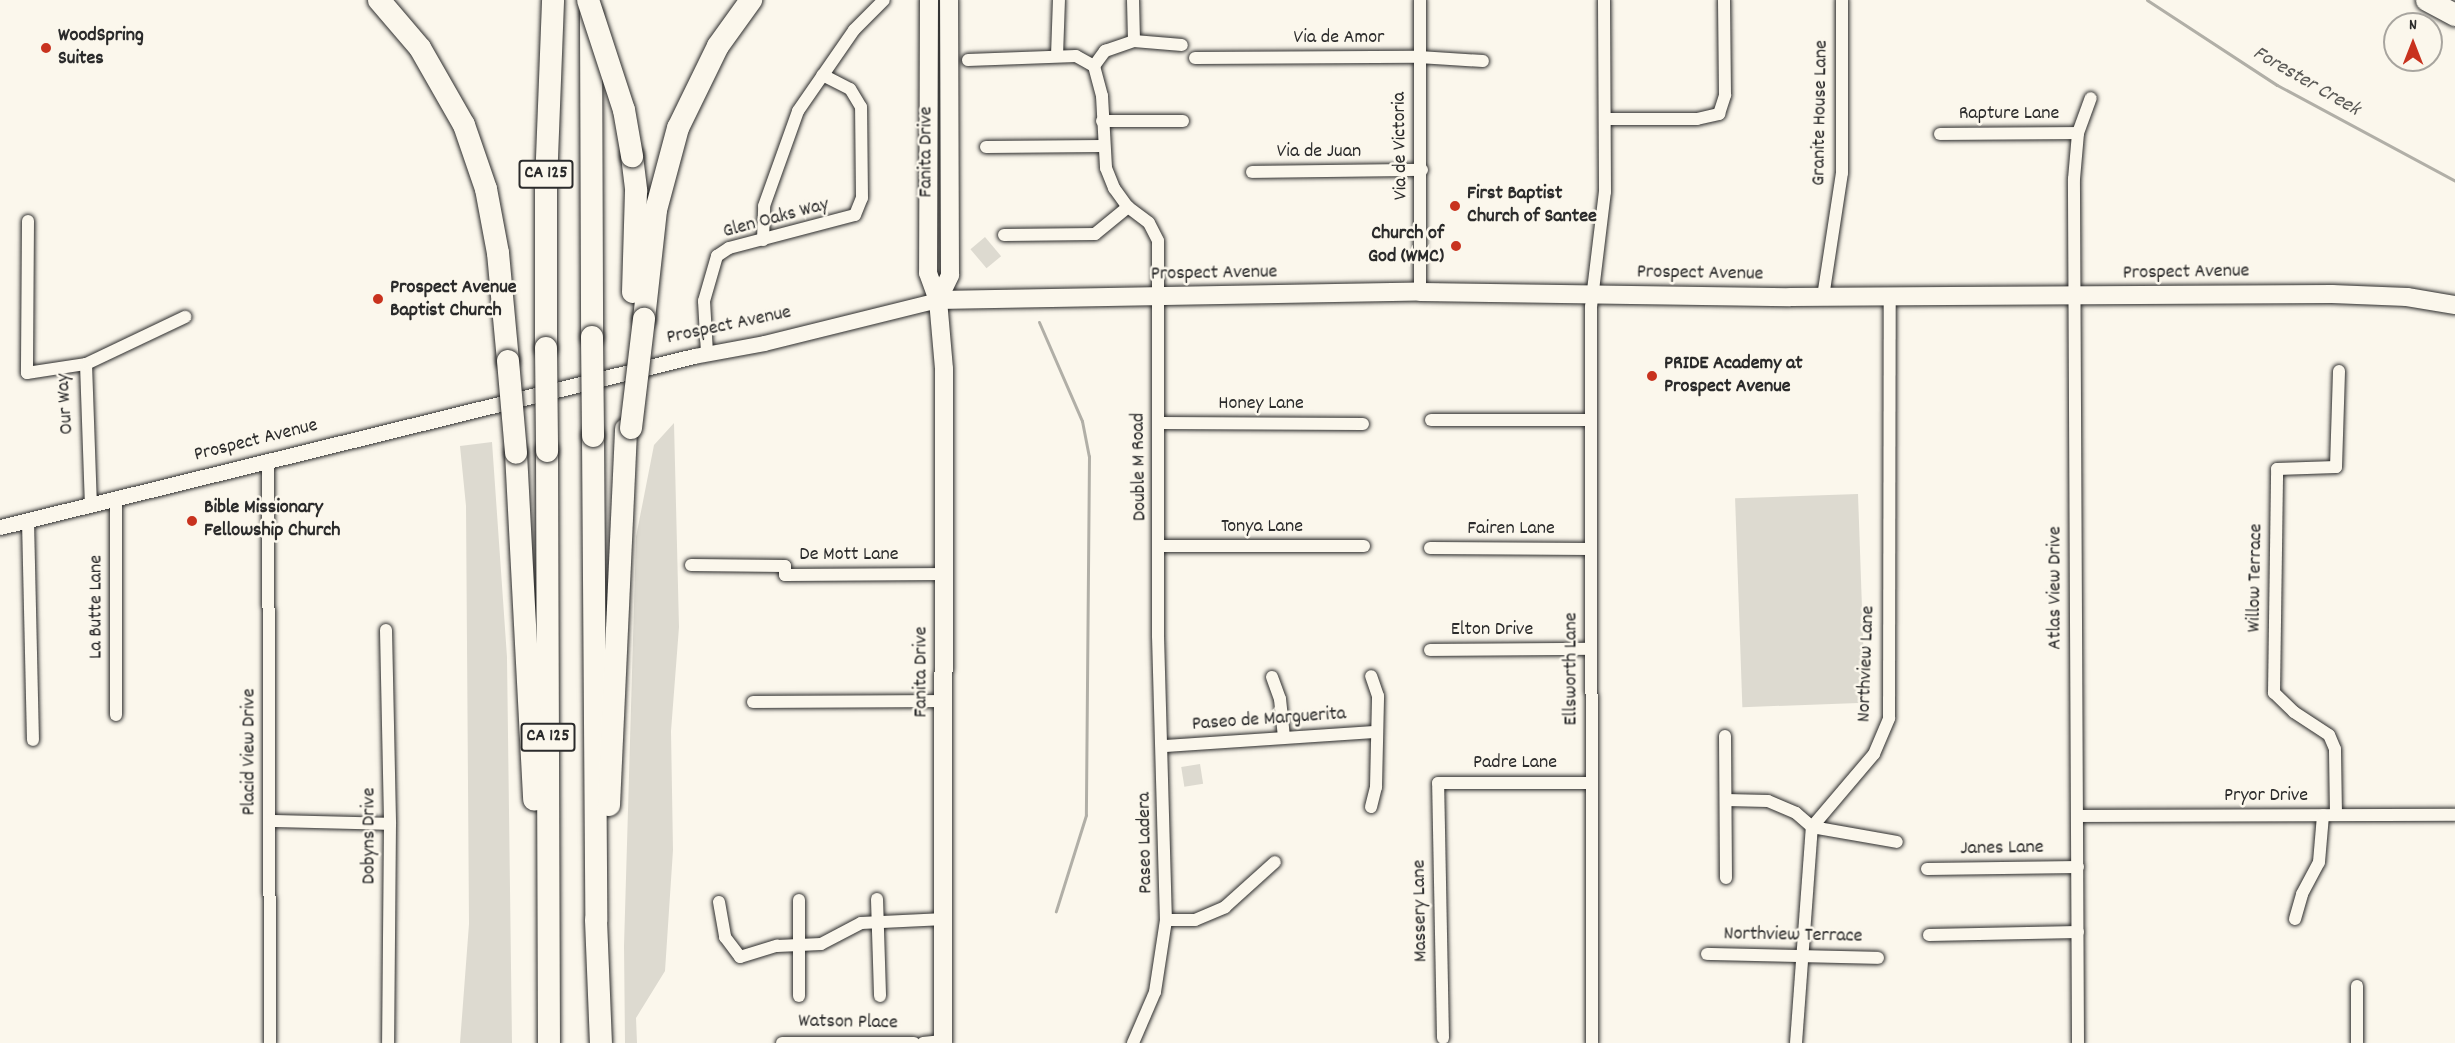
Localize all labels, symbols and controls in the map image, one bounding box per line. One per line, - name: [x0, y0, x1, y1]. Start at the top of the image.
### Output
- north arrow: [2383, 12, 2443, 72]
- text: N: [2409, 14, 2417, 37]
- place label: WoodSpring Suites: [58, 24, 144, 71]
- street label: Via de Amor: [1294, 26, 1384, 50]
- street label: Granite House Lane: [1808, 40, 1834, 186]
- marker: WoodSpring Suites: [39, 41, 53, 55]
- water label: Forester Creek: [2248, 41, 2364, 123]
- street label: Via de Victoria: [1388, 92, 1414, 200]
- street label: Rapture Lane: [1959, 102, 2059, 126]
- street label: Fanita Drive: [915, 106, 939, 198]
- street label: Via de Juan: [1277, 140, 1361, 164]
- road number: CA 125: [518, 159, 574, 189]
- place label: First Baptist Church of Santee: [1467, 183, 1597, 230]
- street label: Glen Oaks Way: [720, 193, 832, 245]
- marker: First Baptist Church of Santee: [1448, 199, 1462, 213]
- place label: Church of God (WMC): [1368, 222, 1444, 269]
- marker: Church of God (WMC): [1449, 239, 1463, 253]
- street label: Prospect Avenue: [2123, 260, 2249, 286]
- street label: Prospect Avenue: [1151, 261, 1277, 287]
- street label: Prospect Avenue: [1637, 261, 1763, 287]
- place label: Prospect Avenue Baptist Church: [390, 276, 517, 323]
- marker: Prospect Avenue Baptist Church: [371, 292, 385, 306]
- street label: Prospect Avenue: [665, 301, 793, 351]
- place label: PRIDE Academy at Prospect Avenue: [1664, 352, 1803, 399]
- marker: PRIDE Academy at Prospect Avenue: [1645, 369, 1659, 383]
- street label: Our Way: [52, 373, 80, 435]
- street label: Honey Lane: [1218, 392, 1304, 416]
- street label: Double M Road: [1127, 413, 1153, 521]
- street label: Prospect Avenue: [192, 414, 320, 468]
- place label: Bible Missionary Fellowship Church: [204, 497, 340, 544]
- marker: Bible Missionary Fellowship Church: [185, 514, 199, 528]
- street label: Tonya Lane: [1221, 515, 1303, 539]
- street label: Fairen Lane: [1467, 517, 1555, 541]
- street label: Willow Terrace: [2243, 523, 2269, 633]
- street label: Atlas View Drive: [2044, 526, 2068, 650]
- street label: De Mott Lane: [799, 543, 899, 567]
- street label: La Butte Lane: [85, 555, 109, 659]
- street label: Northview Lane: [1853, 605, 1881, 723]
- street label: Ellsworth Lane: [1560, 613, 1584, 725]
- street label: Elton Drive: [1451, 618, 1533, 642]
- street label: Fanita Drive: [910, 626, 934, 718]
- street label: Placid View Drive: [238, 689, 262, 815]
- street label: Paseo de Marguerita: [1191, 703, 1347, 737]
- road number: CA 125: [520, 722, 576, 752]
- street label: Padre Lane: [1473, 751, 1557, 775]
- street label: Pryor Drive: [2224, 784, 2308, 808]
- street label: Dobyns Drive: [358, 788, 382, 884]
- street label: Paseo Ladera: [1133, 792, 1159, 894]
- street label: Janes Lane: [1960, 836, 2044, 862]
- street label: Massery Lane: [1408, 860, 1434, 962]
- street label: Northview Terrace: [1723, 923, 1863, 949]
- street label: Watson Place: [798, 1010, 898, 1036]

